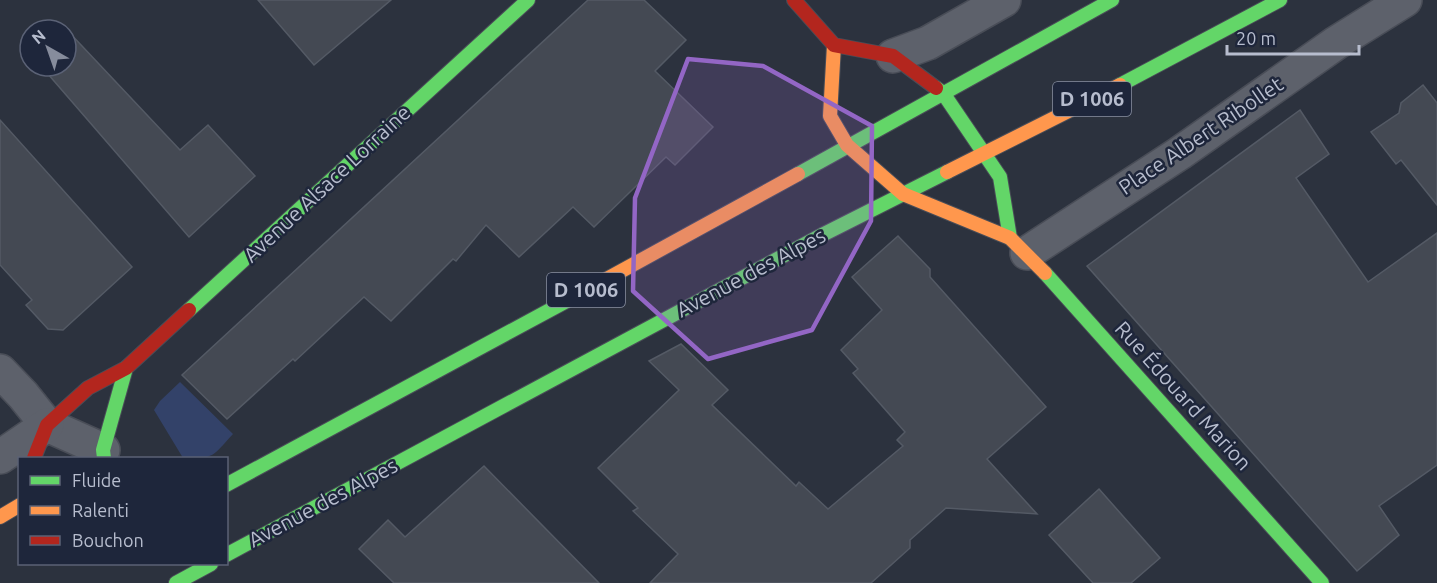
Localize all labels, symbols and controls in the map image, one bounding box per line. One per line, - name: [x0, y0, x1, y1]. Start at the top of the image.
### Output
- north arrow: [18, 18, 78, 78]
- scale bar: [1227, 18, 1359, 56]
- text: N: [28, 26, 49, 47]
- text: 20 m: [1236, 28, 1276, 48]
- street label: Place Albert Ribollet: [1114, 71, 1287, 199]
- road number: D 1006: [1053, 82, 1131, 116]
- street label: Avenue Alsace Lorraine: [238, 100, 415, 267]
- street label: Avenue des Alpes: [672, 223, 829, 322]
- road number: D 1006: [547, 273, 625, 307]
- street label: Rue Édouard Marion: [1111, 316, 1257, 475]
- street label: Avenue des Alpes: [244, 453, 401, 552]
- legend: [18, 457, 228, 565]
- text: Fluide: [72, 470, 121, 490]
- text: Ralenti: [72, 500, 129, 520]
- text: Bouchon: [72, 530, 144, 550]

